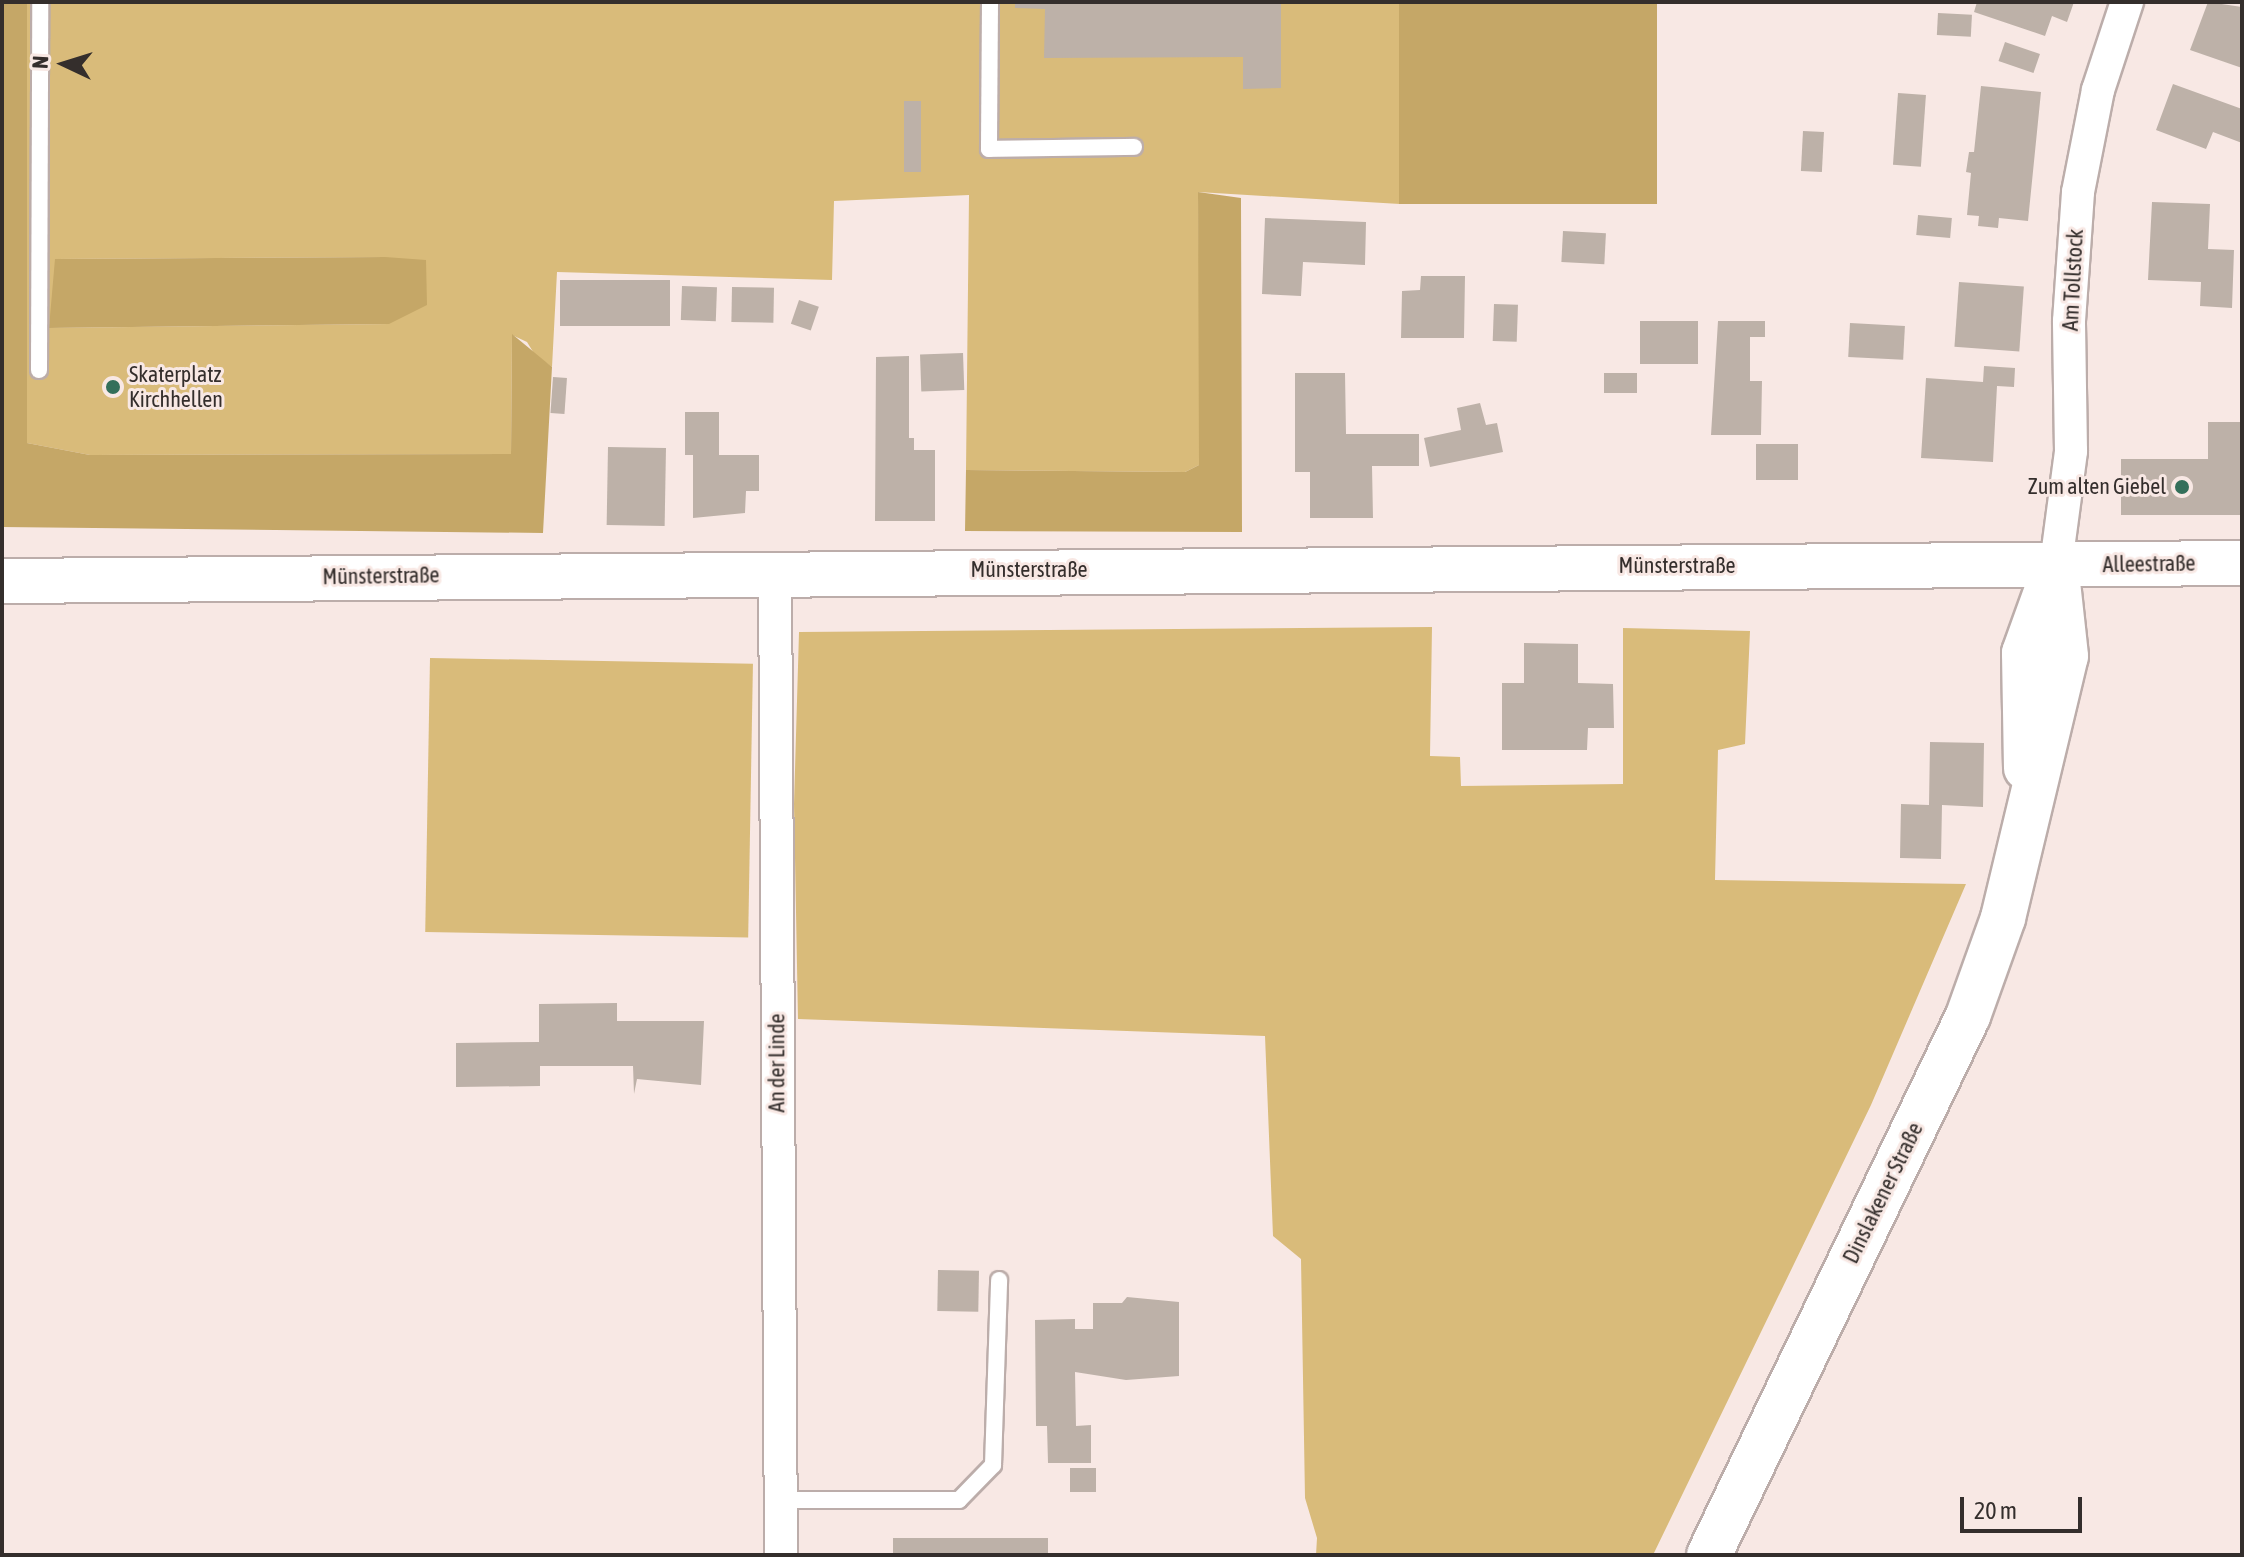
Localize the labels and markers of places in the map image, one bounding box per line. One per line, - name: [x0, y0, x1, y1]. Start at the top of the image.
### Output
- place label: Skaterplatz Kirchhellen: [129, 361, 223, 412]
- marker: Skaterplatz Kirchhellen: [104, 378, 122, 396]
- place label: Zum alten Giebel: [2028, 474, 2166, 500]
- marker: Zum alten Giebel: [2173, 478, 2191, 496]

